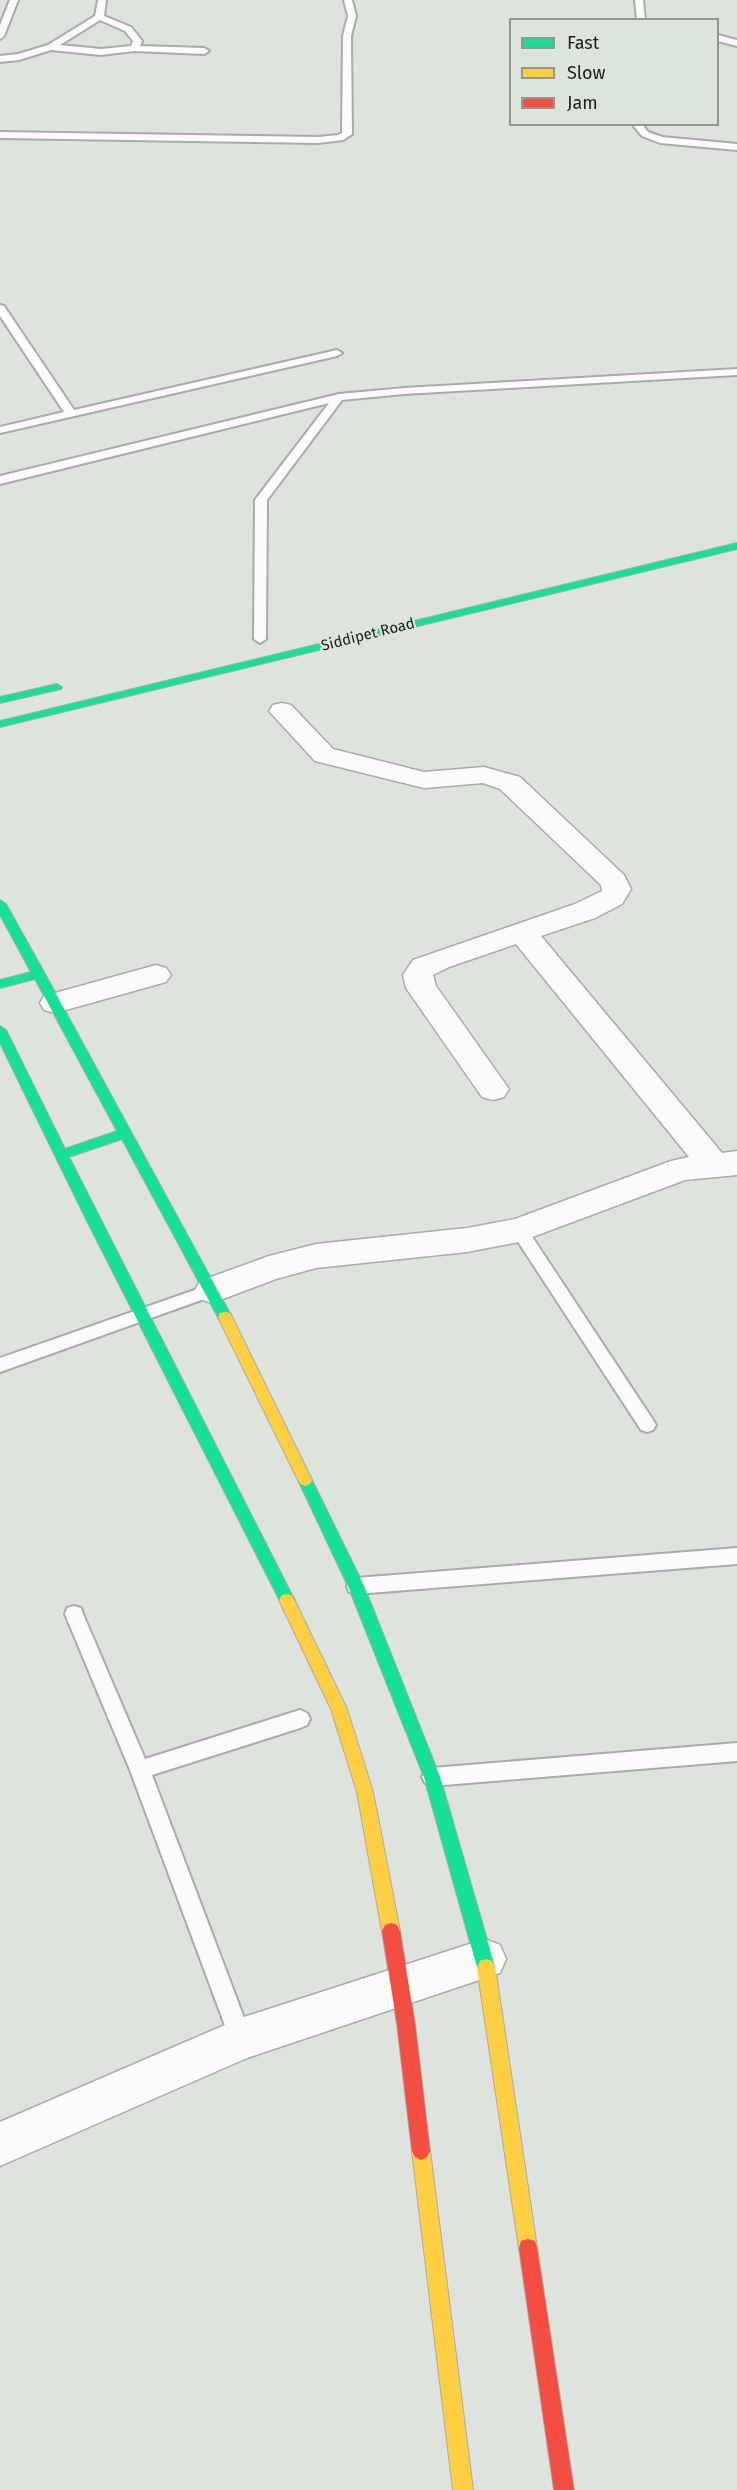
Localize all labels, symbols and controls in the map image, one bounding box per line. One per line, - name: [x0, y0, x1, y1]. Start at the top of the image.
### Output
- legend: [509, 18, 719, 126]
- text: Fast: [567, 32, 599, 54]
- text: Slow: [567, 62, 605, 84]
- text: Jam: [567, 92, 598, 114]
- street label: Siddipet Road: [319, 615, 417, 655]

